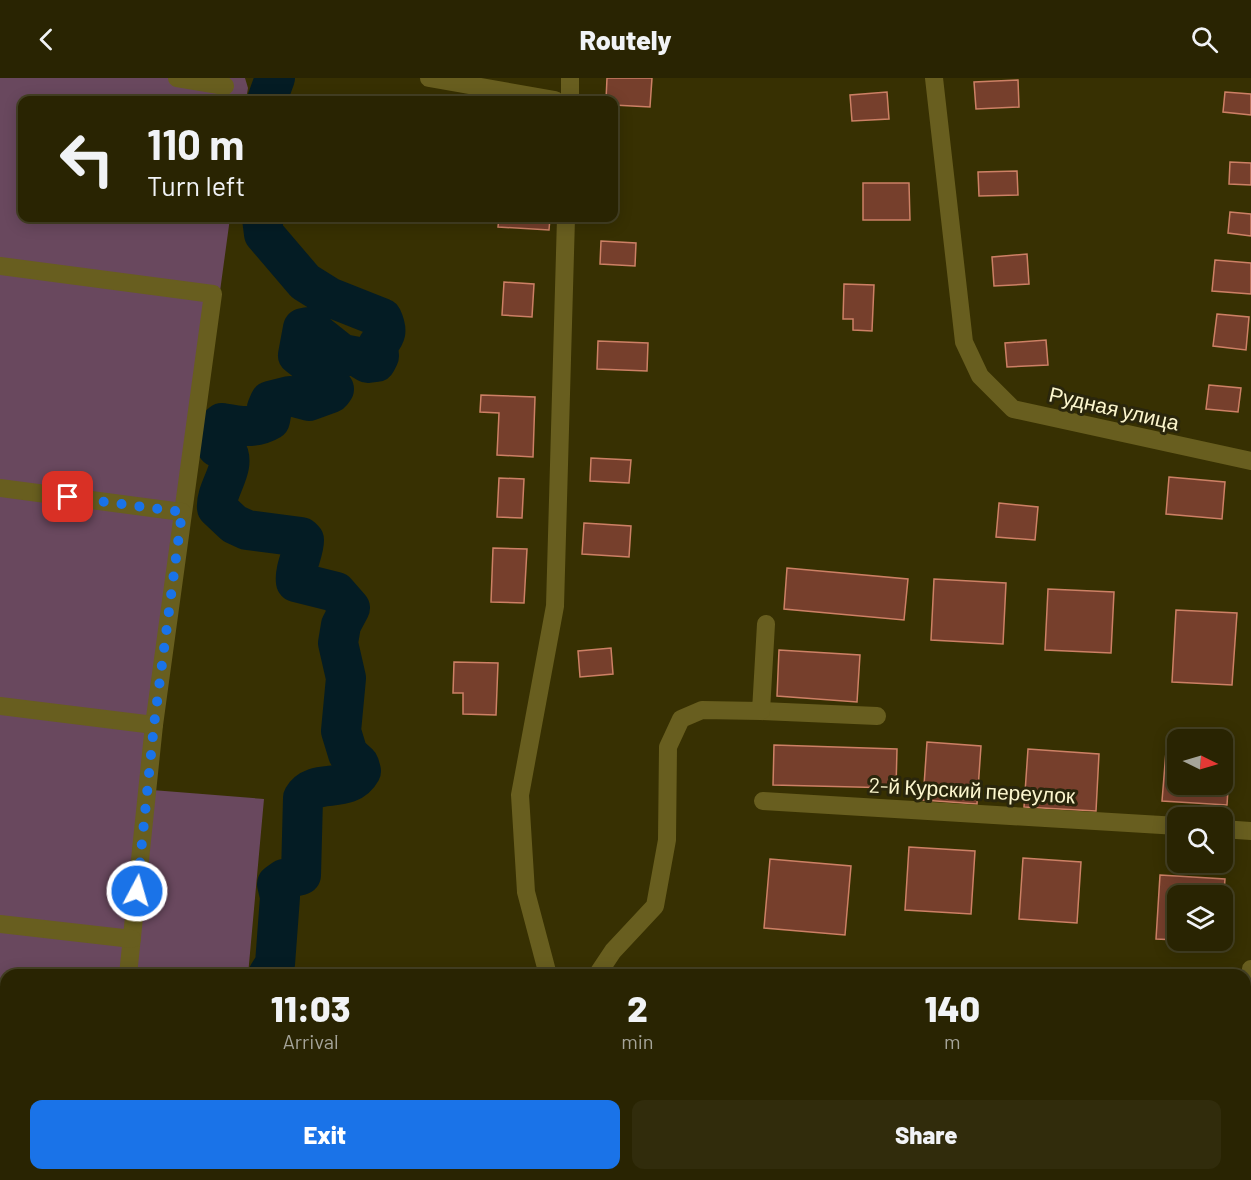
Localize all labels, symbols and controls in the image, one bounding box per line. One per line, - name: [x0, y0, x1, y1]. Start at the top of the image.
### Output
- icon: back: [30, 23, 63, 56]
- text: Routely: [579, 23, 672, 55]
- icon: search: [1188, 23, 1221, 56]
- text: 110 m: [147, 118, 244, 168]
- icon: left: [48, 120, 126, 198]
- text: Turn left: [147, 169, 245, 201]
- street label: Рудная улица: [1047, 380, 1182, 435]
- pin: [42, 471, 93, 522]
- icon: arrive: [51, 480, 84, 513]
- north arrow: [1167, 729, 1233, 795]
- map controls: [1167, 729, 1233, 951]
- street label: 2-й Курский переулок: [868, 772, 1077, 807]
- button: search: [1167, 807, 1233, 873]
- position arrow: [105, 859, 169, 923]
- button: layers: [1167, 885, 1233, 951]
- text: 11:03: [271, 986, 350, 1029]
- text: 2: [627, 986, 648, 1029]
- text: 140: [924, 986, 980, 1029]
- text: Arrival: [283, 1029, 339, 1053]
- text: min: [621, 1029, 654, 1053]
- text: m: [944, 1029, 961, 1053]
- button: Exit: [30, 1100, 620, 1169]
- button: Share: [632, 1100, 1221, 1169]

